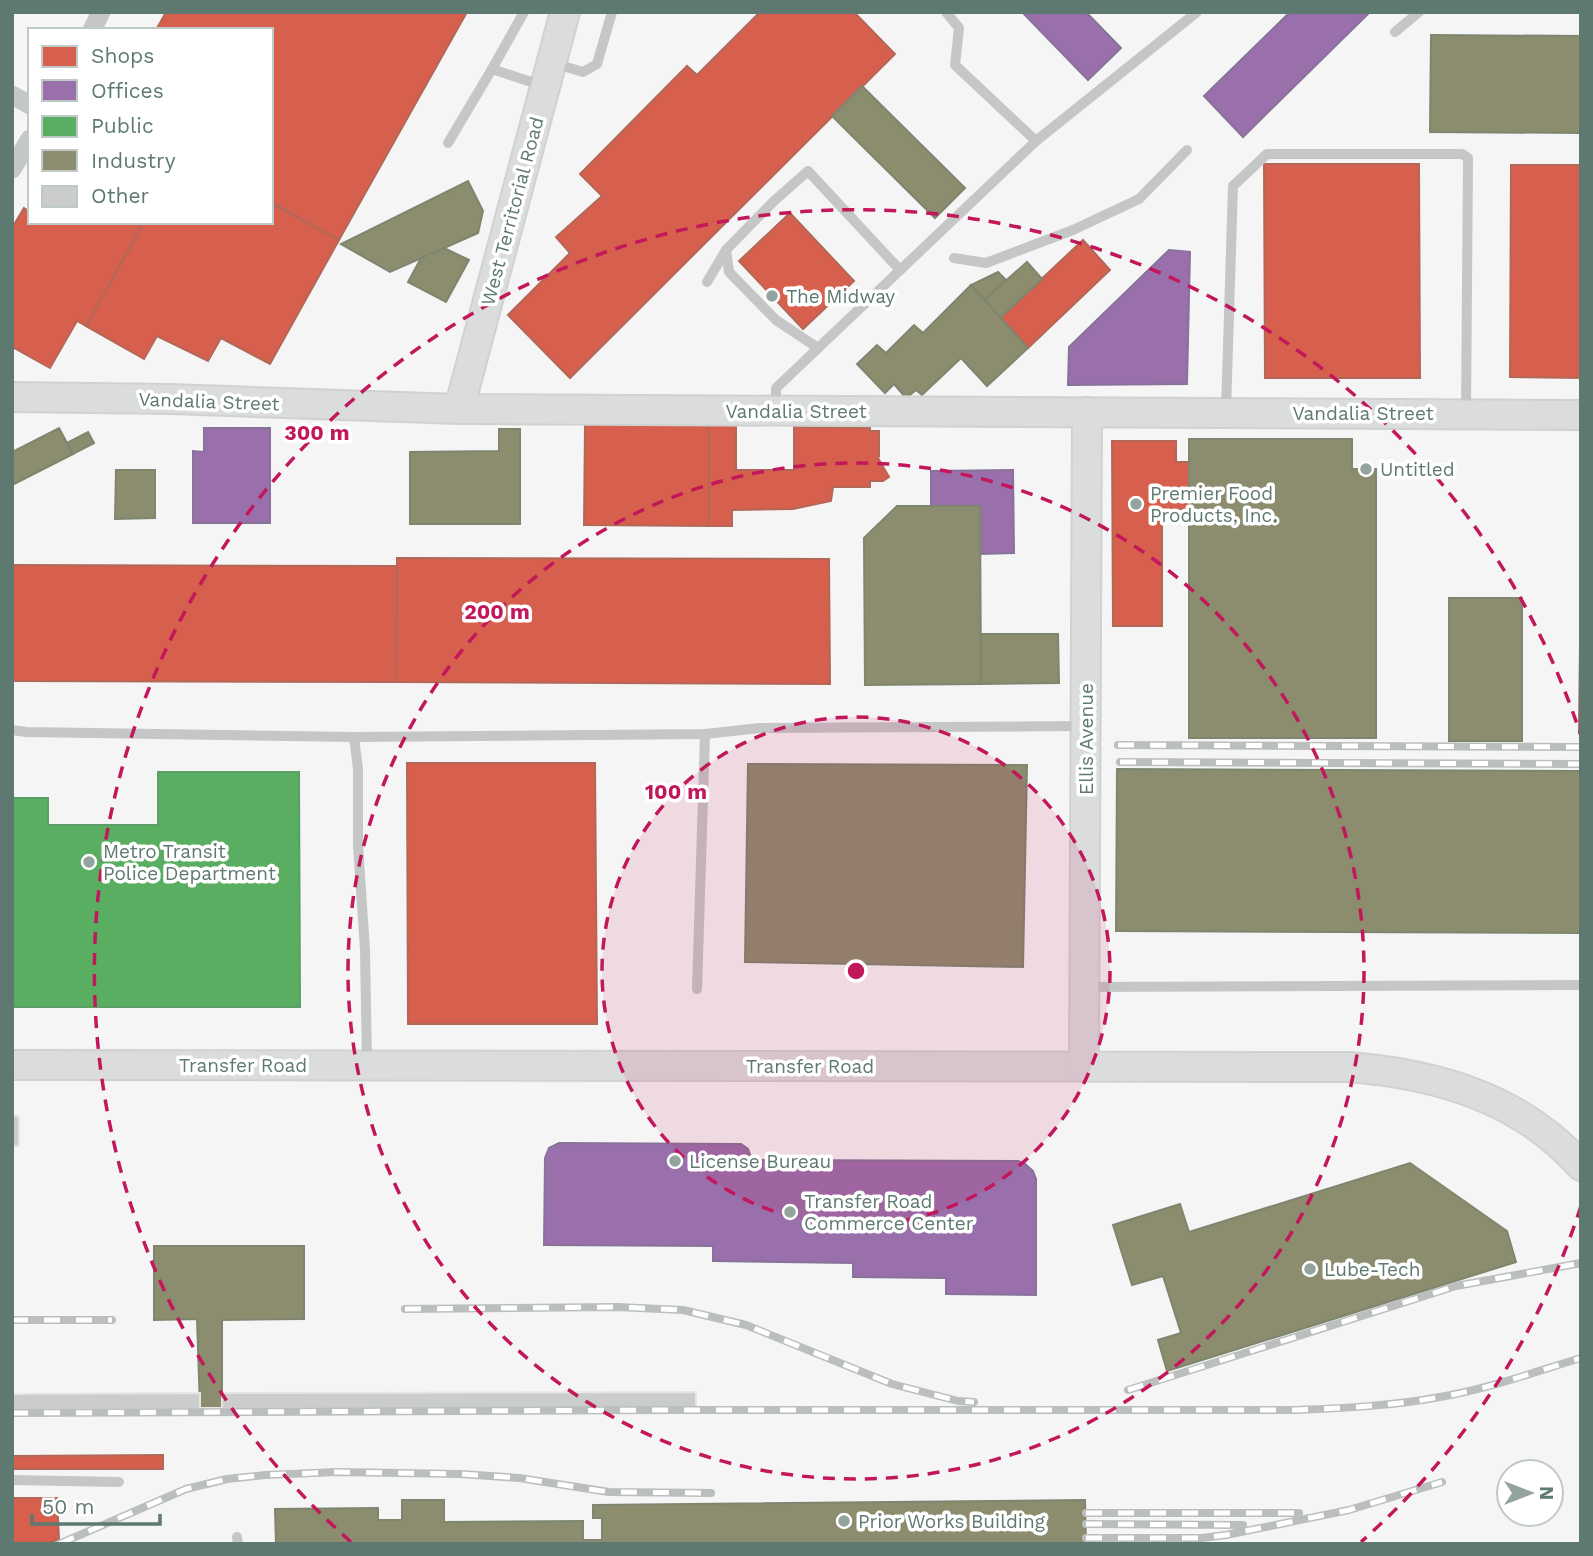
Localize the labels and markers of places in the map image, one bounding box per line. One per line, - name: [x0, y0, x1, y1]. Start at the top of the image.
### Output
- place label: The Midway: [786, 285, 895, 308]
- marker: The Midway: [764, 288, 780, 304]
- place label: Untitled: [1380, 458, 1455, 481]
- marker: Untitled: [1358, 461, 1374, 477]
- place label: Premier Food Products, Inc.: [1150, 482, 1277, 527]
- marker: Premier Food Products, Inc.: [1128, 496, 1144, 512]
- place label: Metro Transit Police Department: [103, 840, 276, 885]
- marker: Metro Transit Police Department: [81, 854, 97, 870]
- centre of rings: [844, 959, 868, 983]
- place label: License Bureau: [689, 1150, 831, 1173]
- marker: License Bureau: [667, 1153, 683, 1169]
- place label: Transfer Road Commerce Center: [804, 1190, 974, 1235]
- marker: Transfer Road Commerce Center: [782, 1204, 798, 1220]
- place label: Lube-Tech: [1324, 1258, 1420, 1281]
- marker: Lube-Tech: [1302, 1261, 1318, 1277]
- place label: Prior Works Building: [858, 1510, 1046, 1533]
- marker: Prior Works Building: [836, 1513, 852, 1529]

